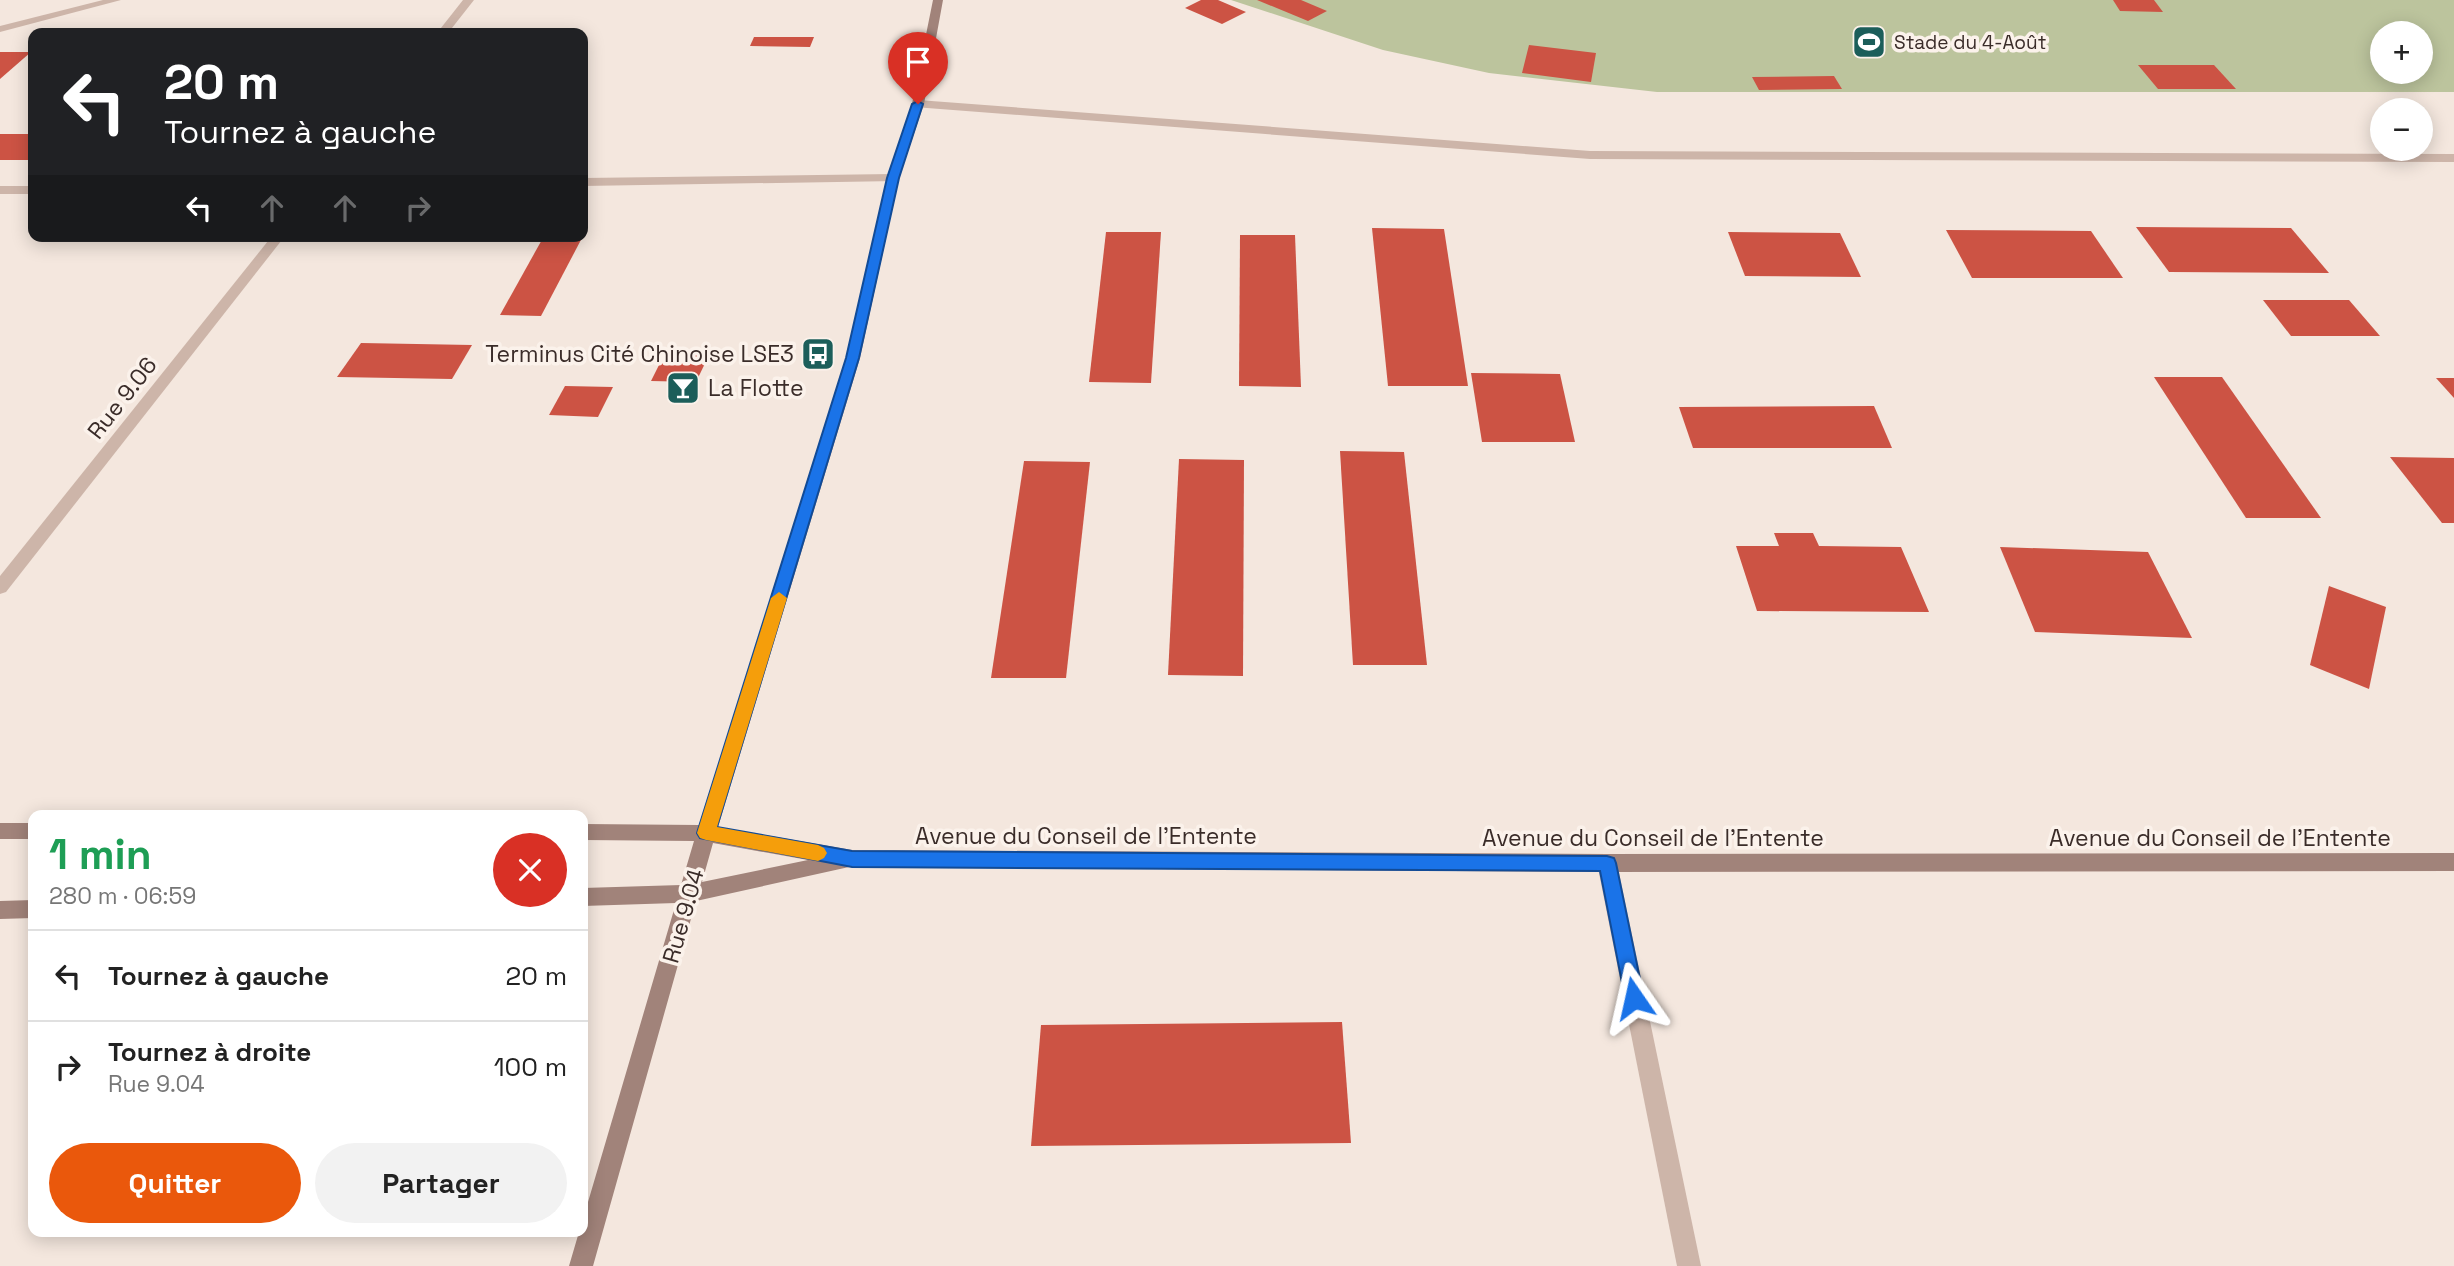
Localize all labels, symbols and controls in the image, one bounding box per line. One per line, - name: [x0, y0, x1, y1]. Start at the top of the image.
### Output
- map controls: [2370, 21, 2433, 161]
- button: +: [2370, 21, 2433, 84]
- sports icon: Stade du 4-Août: [1850, 23, 1888, 61]
- place label: Stade du 4-Août: [1894, 30, 2046, 55]
- pin: [888, 32, 948, 104]
- icon: arrive: [899, 43, 937, 81]
- text: 20 m: [164, 51, 279, 113]
- icon: left: [49, 56, 140, 147]
- button: −: [2370, 98, 2433, 161]
- text: Tournez à gauche: [164, 112, 436, 152]
- icon: left: [180, 189, 218, 227]
- icon: ahead: [253, 189, 291, 227]
- icon: ahead: [326, 189, 364, 227]
- icon: right: [399, 189, 437, 227]
- bus stop icon: Terminus Cité Chinoise LSE3: [799, 335, 837, 373]
- place label: Terminus Cité Chinoise LSE3: [485, 339, 794, 369]
- street label: Rue 9.06: [81, 351, 163, 445]
- bar icon: La Flotte: [664, 369, 702, 407]
- place label: La Flotte: [708, 373, 804, 403]
- street label: Avenue du Conseil de l'Entente: [915, 821, 1257, 851]
- street label: Avenue du Conseil de l'Entente: [1482, 823, 1824, 853]
- street label: Avenue du Conseil de l'Entente: [2049, 823, 2391, 853]
- text: 1 min: [49, 828, 152, 881]
- button: close: [493, 833, 567, 907]
- street label: Rue 9.04: [655, 865, 711, 967]
- text: 280 m · 06:59: [49, 881, 196, 911]
- icon: left: [49, 957, 87, 995]
- text: Tournez à gauche: [108, 959, 329, 993]
- text: 20 m: [506, 959, 567, 993]
- position arrow: [1597, 961, 1671, 1035]
- text: Tournez à droite: [108, 1035, 311, 1069]
- icon: right: [49, 1048, 87, 1086]
- text: 100 m: [494, 1050, 567, 1084]
- text: Rue 9.04: [108, 1069, 205, 1099]
- button: Quitter: [49, 1143, 301, 1223]
- button: Partager: [315, 1143, 567, 1223]

